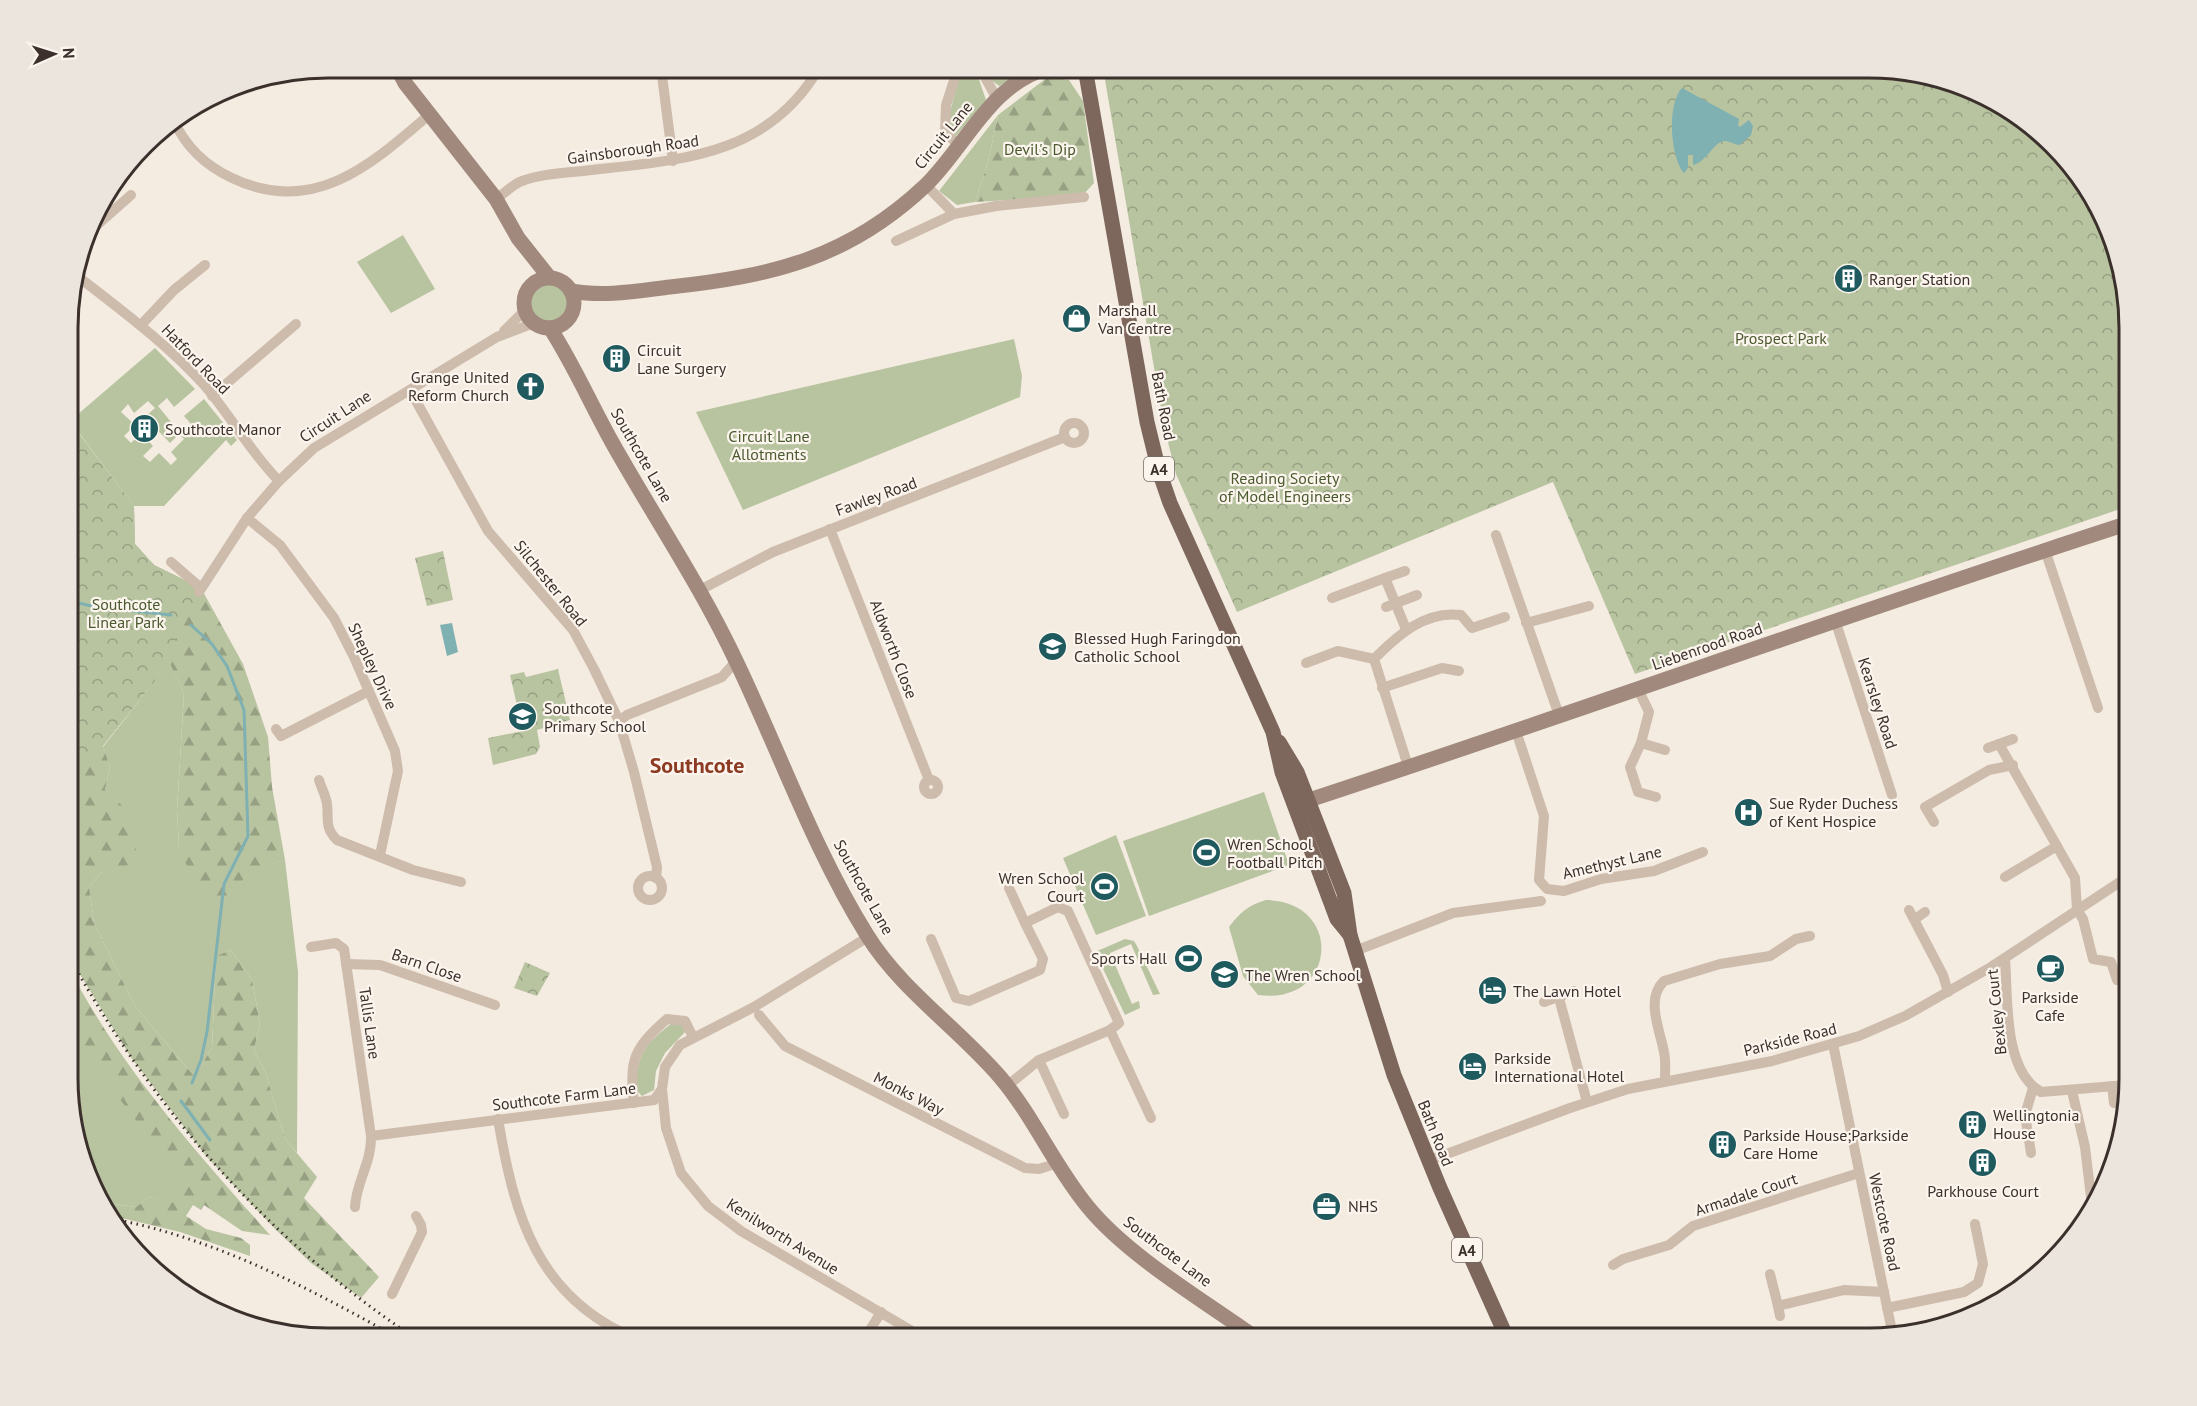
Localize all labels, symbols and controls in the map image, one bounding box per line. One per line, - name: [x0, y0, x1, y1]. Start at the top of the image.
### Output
- north arrow: [24, 24, 84, 84]
- text: N: [59, 47, 79, 59]
- street label: Circuit Lane: [910, 97, 976, 173]
- street label: Gainsborough Road: [566, 130, 700, 168]
- park label: Devil's Dip: [1004, 139, 1076, 159]
- building icon: Ranger Station: [1832, 263, 1864, 295]
- place label: Ranger Station: [1869, 269, 1970, 289]
- place label: Marshall Van Centre: [1097, 300, 1172, 338]
- shop icon: Marshall Van Centre: [1061, 303, 1093, 335]
- street label: Hatford Road: [158, 320, 234, 398]
- park label: Prospect Park: [1735, 328, 1827, 348]
- place label: Circuit Lane Surgery: [637, 340, 727, 378]
- building icon: Circuit Lane Surgery: [600, 343, 632, 375]
- place label: Grange United Reform Church: [408, 367, 509, 405]
- church icon: Grange United Reform Church: [514, 370, 546, 402]
- street label: Bath Road: [1148, 370, 1180, 442]
- street label: Circuit Lane: [295, 385, 375, 447]
- street label: Southcote Lane: [607, 404, 677, 506]
- building icon: Southcote Manor: [128, 413, 160, 445]
- place label: Southcote Manor: [165, 419, 282, 439]
- park label: Circuit Lane Allotments: [728, 426, 810, 464]
- road number: A4: [1144, 457, 1174, 481]
- park label: Reading Society of Model Engineers: [1219, 468, 1351, 506]
- street label: Fawley Road: [832, 472, 920, 520]
- street label: Silchester Road: [510, 536, 592, 630]
- park label: Southcote Linear Park: [88, 594, 165, 632]
- street label: Aldworth Close: [866, 597, 922, 701]
- street label: Liebenrood Road: [1649, 618, 1765, 674]
- street label: Shepley Drive: [344, 619, 402, 713]
- place label: Blessed Hugh Faringdon Catholic School: [1074, 628, 1241, 666]
- school or university icon: Blessed Hugh Faringdon Catholic School: [1037, 631, 1069, 663]
- street label: Kearsley Road: [1854, 655, 1902, 751]
- place label: Southcote Primary School: [544, 698, 646, 736]
- school or university icon: Southcote Primary School: [507, 701, 539, 733]
- district label: Southcote: [650, 751, 744, 779]
- place label: Sue Ryder Duchess of Kent Hospice: [1769, 793, 1898, 831]
- hospital icon: Sue Ryder Duchess of Kent Hospice: [1732, 796, 1764, 828]
- place label: Wren School Football Pitch: [1227, 834, 1323, 872]
- street label: Southcote Lane: [830, 836, 898, 938]
- sports icon: Wren School Football Pitch: [1190, 837, 1222, 869]
- street label: Amethyst Lane: [1560, 841, 1664, 883]
- place label: Wren School Court: [999, 868, 1085, 906]
- sports icon: Wren School Court: [1089, 871, 1121, 903]
- sports icon: Sports Hall: [1172, 942, 1204, 974]
- street label: Barn Close: [389, 944, 465, 986]
- place label: Sports Hall: [1091, 948, 1167, 968]
- cafe icon: Parkside Cafe: [2034, 953, 2066, 985]
- school or university icon: The Wren School: [1208, 959, 1240, 991]
- place label: The Wren School: [1245, 965, 1361, 985]
- street label: Bexley Court: [1981, 968, 2010, 1056]
- hotel icon: The Lawn Hotel: [1476, 975, 1508, 1007]
- place label: The Lawn Hotel: [1513, 981, 1621, 1001]
- street label: Tallis Lane: [355, 986, 385, 1060]
- place label: Parkside Cafe: [2021, 987, 2079, 1025]
- street label: Parkside Road: [1741, 1018, 1839, 1060]
- place label: Parkside International Hotel: [1494, 1048, 1625, 1086]
- hotel icon: Parkside International Hotel: [1457, 1051, 1489, 1083]
- street label: Monks Way: [870, 1067, 948, 1119]
- street label: Southcote Farm Lane: [491, 1077, 637, 1115]
- street label: Bath Road: [1414, 1097, 1458, 1169]
- place label: Wellingtonia House: [1993, 1105, 2079, 1143]
- building icon: Wellingtonia House: [1956, 1108, 1988, 1140]
- place label: Parkside House;Parkside Care Home: [1743, 1125, 1909, 1163]
- building icon: Parkside House;Parkside Care Home: [1706, 1128, 1738, 1160]
- building icon: Parkhouse Court: [1967, 1147, 1999, 1179]
- street label: Armadale Court: [1692, 1168, 1800, 1220]
- street label: Westcote Road: [1865, 1171, 1905, 1273]
- place label: Parkhouse Court: [1927, 1181, 2039, 1201]
- office icon: NHS: [1311, 1190, 1343, 1222]
- street label: Kenilworth Avenue: [723, 1193, 843, 1279]
- place label: NHS: [1348, 1196, 1378, 1216]
- street label: Southcote Lane: [1120, 1211, 1216, 1291]
- road number: A4: [1452, 1238, 1482, 1262]

